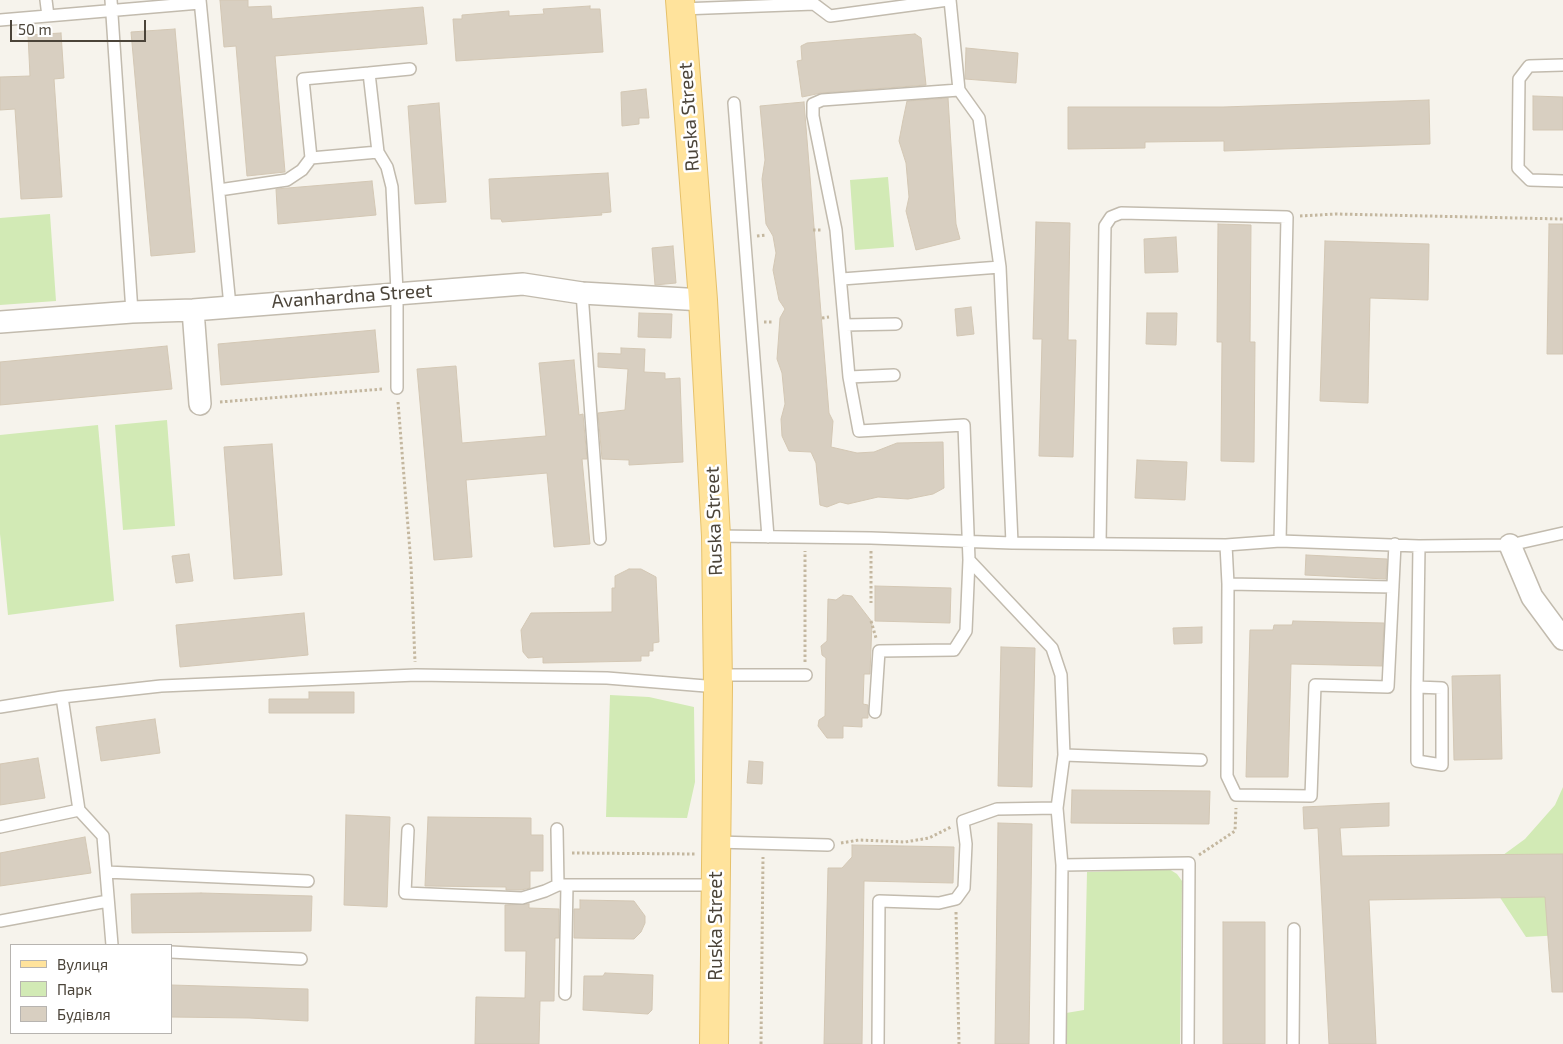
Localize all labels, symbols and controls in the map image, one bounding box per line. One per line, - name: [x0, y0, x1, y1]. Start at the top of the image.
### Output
- scale bar: [12, 10, 149, 42]
- text: 50 m: [18, 20, 52, 38]
- street label: Ruska Street: [674, 62, 704, 172]
- street label: Avanhardna Street: [271, 279, 433, 313]
- street label: Ruska Street: [701, 466, 727, 576]
- street label: Ruska Street: [705, 871, 727, 981]
- legend: [10, 944, 172, 1034]
- text: Вулиця: [57, 955, 108, 973]
- text: Парк: [57, 980, 92, 998]
- text: Будівля: [57, 1005, 111, 1023]

